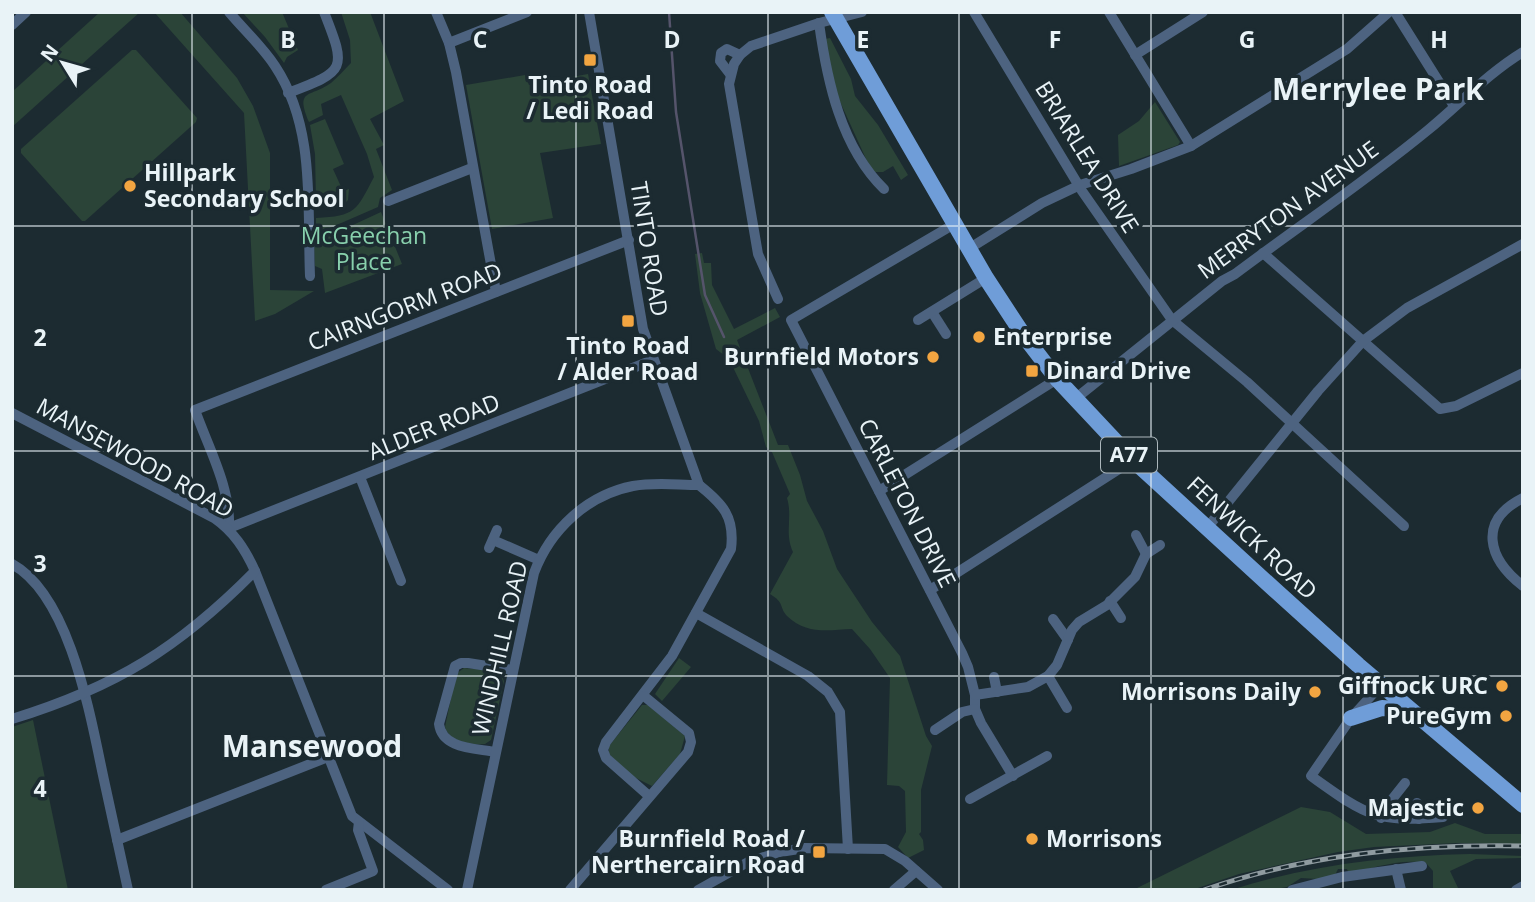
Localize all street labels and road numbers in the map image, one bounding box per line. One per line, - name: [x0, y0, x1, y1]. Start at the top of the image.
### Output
- street label: BRIARLEA DRIVE: [1028, 74, 1147, 238]
- street label: MERRYTON AVENUE: [1190, 133, 1384, 286]
- street label: TINTO ROAD: [624, 179, 676, 319]
- street label: CAIRNGORM ROAD: [303, 254, 506, 358]
- street label: ALDER ROAD: [363, 385, 504, 467]
- street label: MANSEWOOD ROAD: [31, 390, 240, 525]
- street label: CARLETON DRIVE: [851, 413, 964, 593]
- road number: A77: [1101, 438, 1157, 472]
- street label: FENWICK ROAD: [1181, 468, 1325, 606]
- street label: WINDHILL ROAD: [463, 557, 535, 738]

